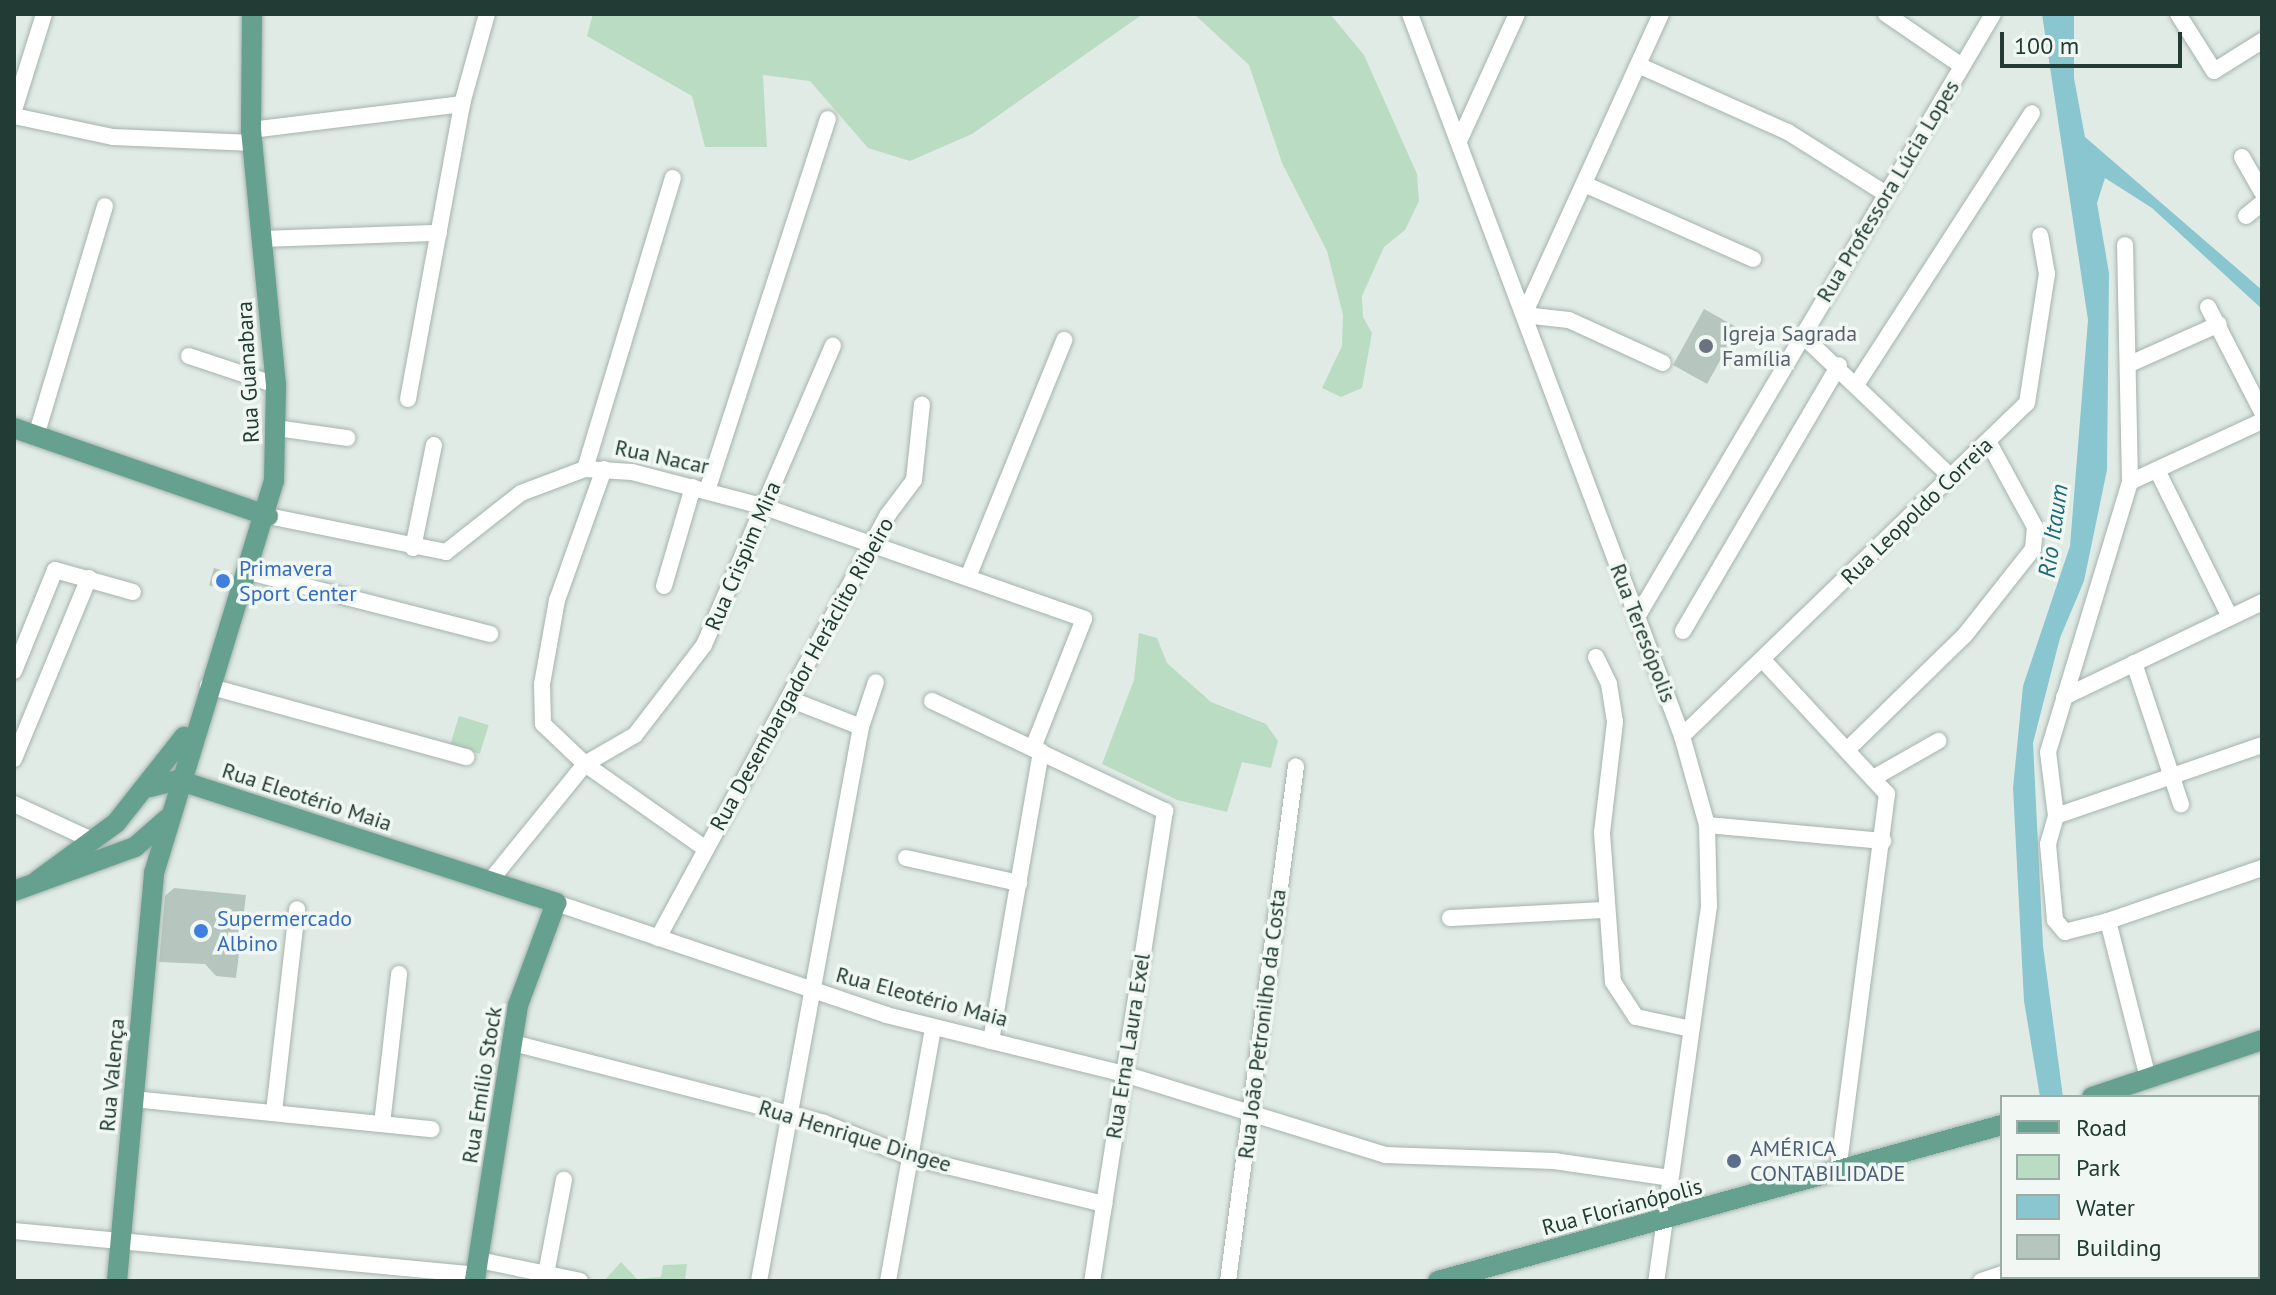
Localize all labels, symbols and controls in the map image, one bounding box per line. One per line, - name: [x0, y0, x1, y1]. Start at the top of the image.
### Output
- scale bar: [2004, 16, 2186, 66]
- text: 100 m: [2014, 30, 2079, 61]
- street label: Rua Professora Lúcia Lopes: [1811, 75, 1965, 307]
- street label: Rua Guanabara: [231, 300, 265, 444]
- place label: Igreja Sagrada Família: [1722, 320, 1857, 372]
- marker: Igreja Sagrada Família: [1697, 337, 1715, 355]
- street label: Rua Leopoldo Correia: [1836, 432, 1998, 590]
- street label: Rua Nacar: [613, 434, 711, 480]
- street label: Rua Crispim Mira: [700, 477, 786, 635]
- water label: Rio Itaum: [2032, 482, 2074, 580]
- street label: Rua Desembargador Heráclito Ribeiro: [705, 513, 899, 835]
- place label: Primavera Sport Center: [239, 555, 357, 606]
- street label: Rua Teresópolis: [1604, 560, 1682, 706]
- marker: Primavera Sport Center: [214, 572, 232, 590]
- street label: Rua Eleotério Maia: [219, 757, 395, 837]
- street label: Rua João Petronilho da Costa: [1232, 888, 1292, 1160]
- place label: Supermercado Albino: [217, 905, 352, 956]
- marker: Supermercado Albino: [192, 922, 210, 940]
- street label: Rua Erna Laura Exel: [1100, 951, 1156, 1141]
- street label: Rua Eleotério Maia: [833, 961, 1011, 1033]
- street label: Rua Emílio Stock: [457, 1005, 507, 1165]
- street label: Rua Valença: [94, 1017, 130, 1133]
- street label: Rua Henrique Dingee: [756, 1094, 954, 1178]
- legend: [2000, 1095, 2260, 1279]
- text: Road: [2076, 1112, 2127, 1143]
- place label: AMÉRICA CONTABILIDADE: [1750, 1135, 1905, 1186]
- marker: AMÉRICA CONTABILIDADE: [1725, 1152, 1743, 1170]
- text: Park: [2076, 1152, 2120, 1183]
- street label: Rua Florianópolis: [1539, 1173, 1705, 1241]
- text: Water: [2076, 1192, 2135, 1223]
- text: Building: [2076, 1232, 2162, 1263]

